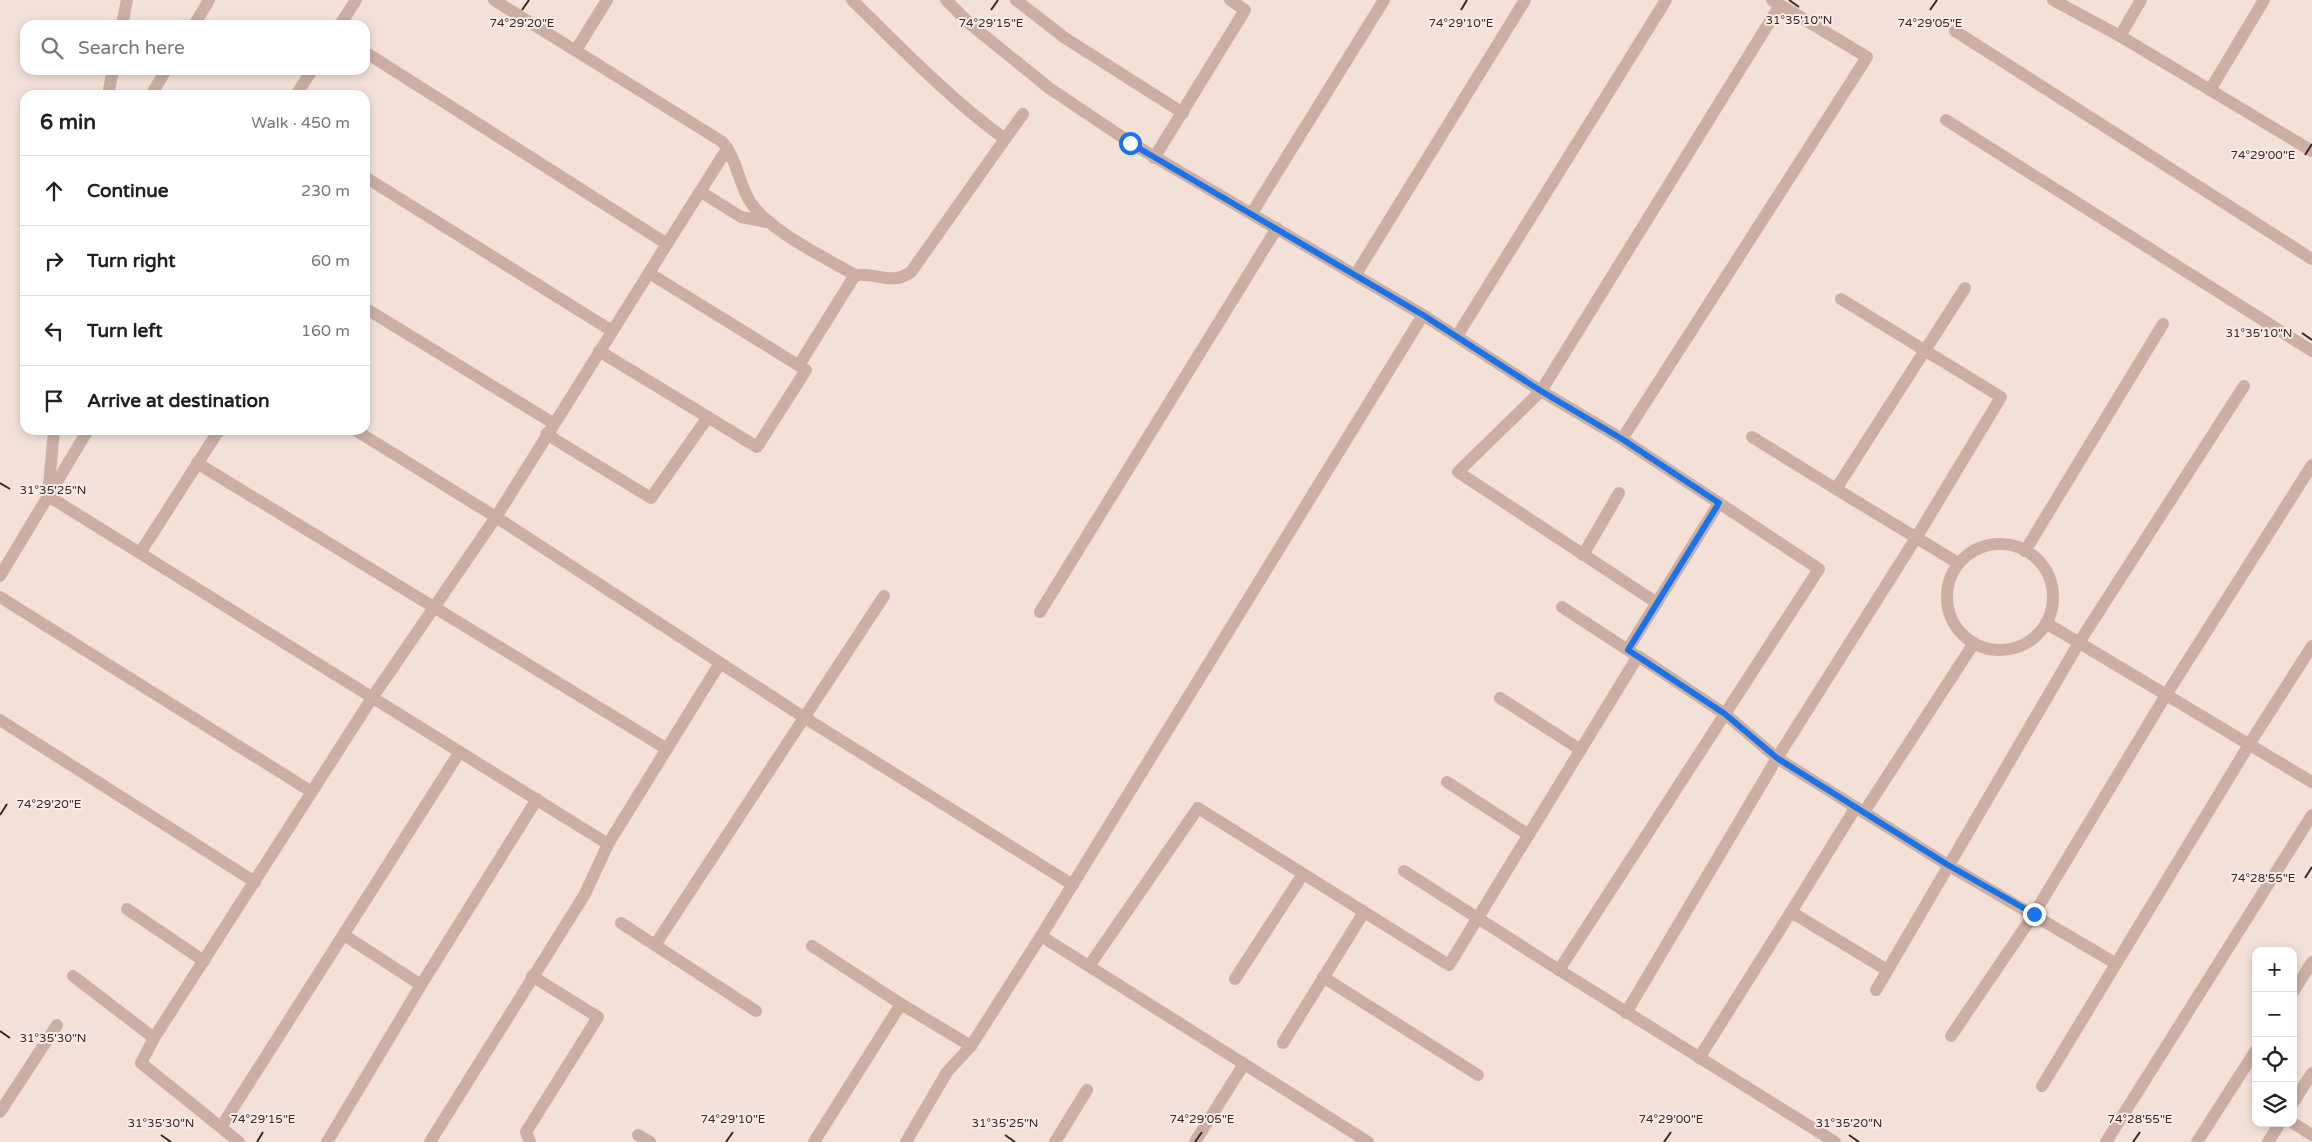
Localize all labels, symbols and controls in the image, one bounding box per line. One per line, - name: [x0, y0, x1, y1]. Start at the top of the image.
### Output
- text: 31°35'10"N: [1766, 13, 1833, 27]
- text: 74°29'20"E: [489, 16, 555, 30]
- text: 74°29'15"E: [958, 16, 1024, 30]
- text: 74°29'10"E: [1428, 16, 1494, 30]
- text: 74°29'05"E: [1897, 16, 1963, 30]
- search box: [20, 20, 370, 75]
- icon: search: [38, 34, 66, 62]
- text: Search here: [78, 37, 185, 59]
- text: 6 min: [40, 110, 96, 135]
- text: Walk · 450 m: [251, 113, 350, 133]
- route start: [1119, 132, 1142, 155]
- text: 74°29'00"E: [2230, 148, 2296, 162]
- icon: ahead: [40, 177, 68, 205]
- text: Continue: [87, 180, 169, 202]
- text: 230 m: [301, 181, 350, 201]
- icon: right: [40, 247, 68, 275]
- text: Turn right: [87, 250, 175, 272]
- text: 60 m: [311, 251, 350, 271]
- icon: left: [40, 317, 68, 345]
- text: Turn left: [87, 320, 163, 342]
- text: 160 m: [301, 321, 350, 341]
- text: 31°35'10"N: [2226, 326, 2293, 340]
- icon: arrive: [40, 387, 68, 415]
- text: Arrive at destination: [87, 390, 270, 412]
- text: 31°35'25"N: [20, 483, 87, 497]
- text: 74°29'20"E: [16, 797, 82, 811]
- text: 74°28'55"E: [2230, 871, 2296, 885]
- route end: [2023, 903, 2046, 926]
- map controls: [2252, 947, 2297, 1127]
- button: +: [2252, 947, 2297, 992]
- button: −: [2252, 992, 2297, 1037]
- text: 31°35'30"N: [20, 1031, 87, 1045]
- button: locate: [2252, 1037, 2297, 1082]
- button: layers: [2252, 1082, 2297, 1127]
- text: 74°29'15"E: [230, 1112, 296, 1126]
- text: 74°29'10"E: [700, 1112, 766, 1126]
- text: 74°29'05"E: [1169, 1112, 1235, 1126]
- text: 74°29'00"E: [1638, 1112, 1704, 1126]
- text: 74°28'55"E: [2107, 1112, 2173, 1126]
- text: 31°35'30"N: [128, 1116, 195, 1130]
- text: 31°35'25"N: [972, 1116, 1039, 1130]
- text: 31°35'20"N: [1816, 1116, 1883, 1130]

